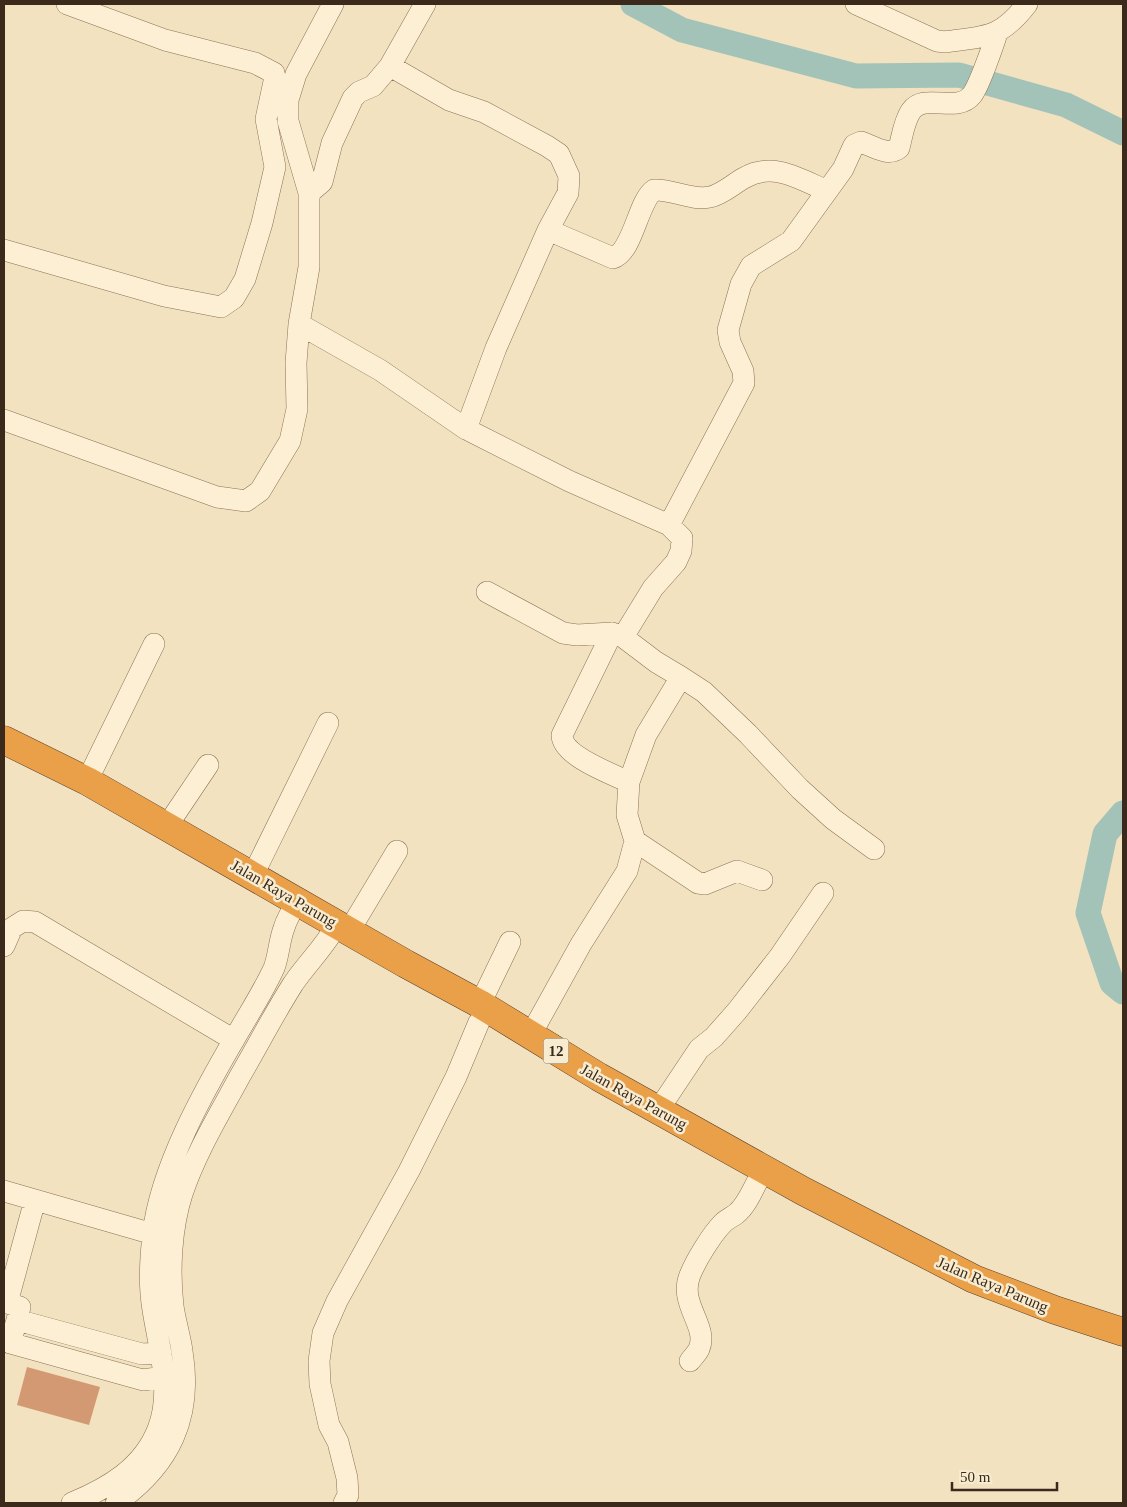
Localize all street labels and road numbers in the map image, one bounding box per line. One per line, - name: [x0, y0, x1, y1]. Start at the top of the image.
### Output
- street label: Jalan Raya Parung: [227, 856, 340, 931]
- road number: 12: [544, 1038, 568, 1064]
- street label: Jalan Raya Parung: [577, 1060, 690, 1134]
- street label: Jalan Raya Parung: [934, 1253, 1051, 1316]

